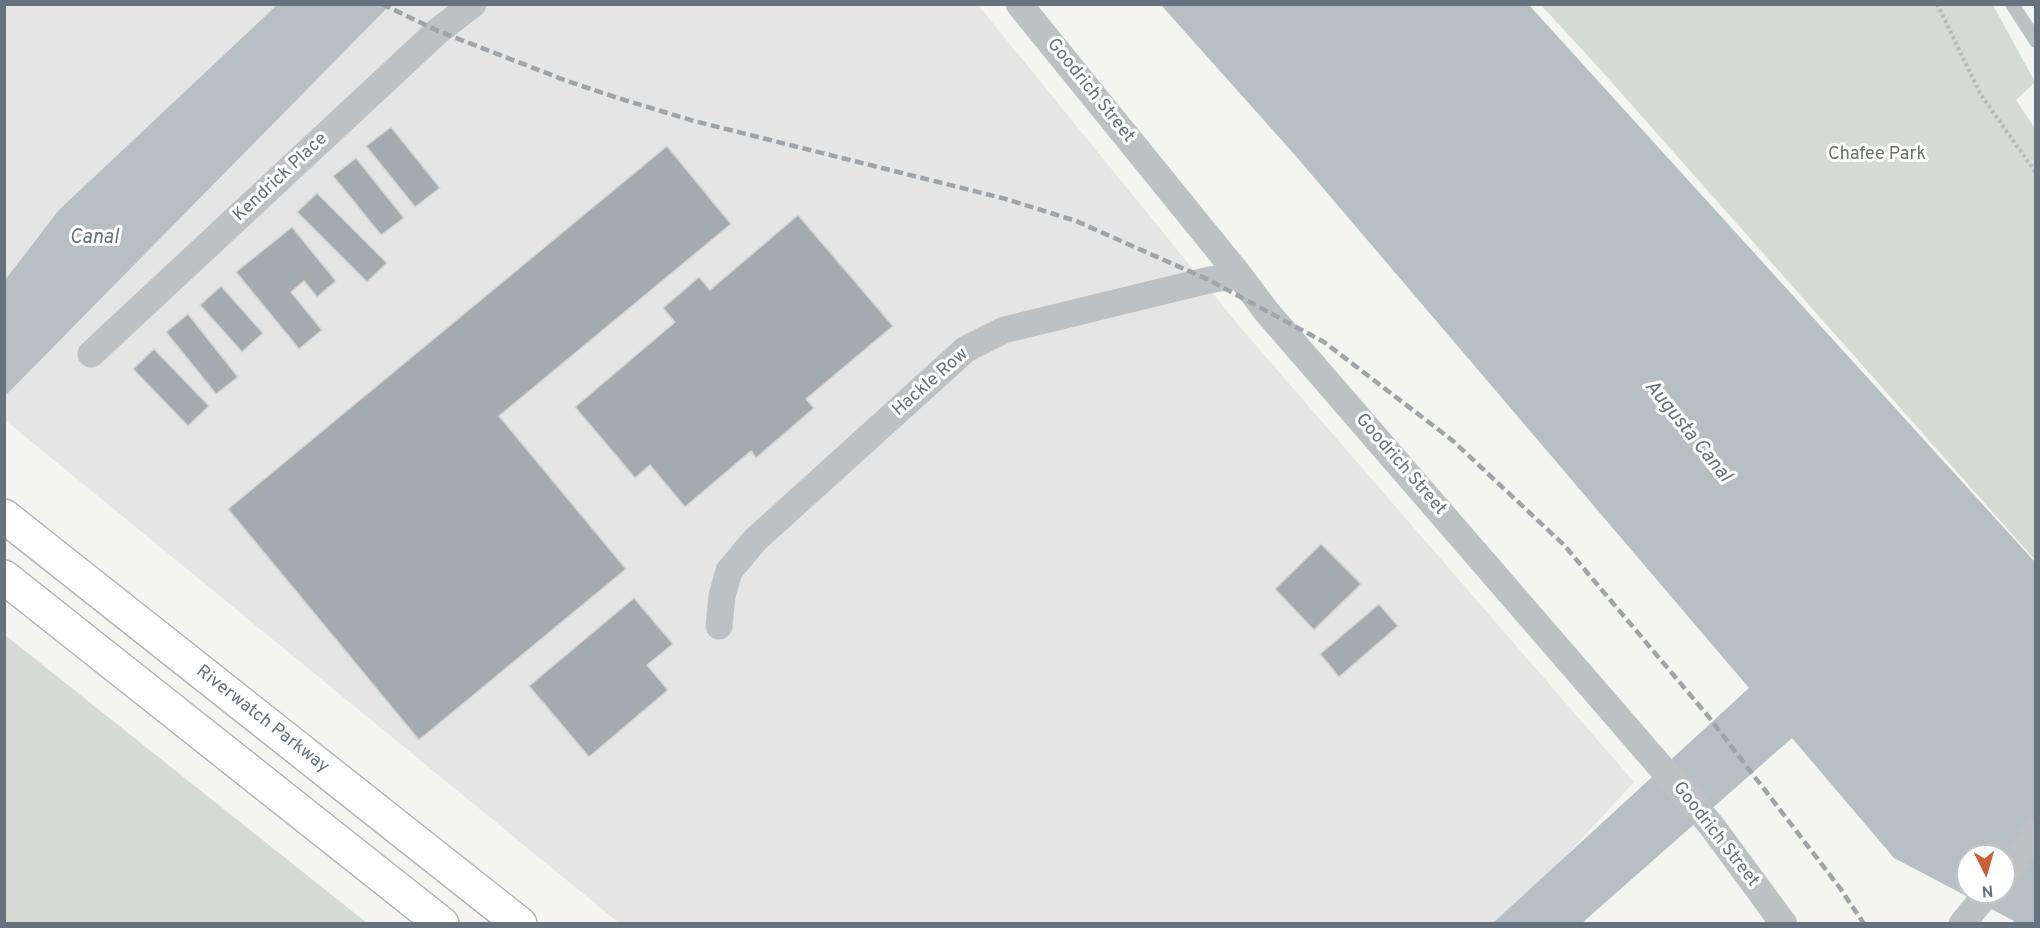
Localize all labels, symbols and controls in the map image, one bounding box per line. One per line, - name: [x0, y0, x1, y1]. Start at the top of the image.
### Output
- street label: Goodrich Street: [1041, 35, 1139, 147]
- street label: Kendrick Place: [229, 129, 333, 227]
- park label: Chafee Park: [1828, 144, 1926, 166]
- water label: Canal: [69, 227, 119, 251]
- street label: Hackle Row: [889, 344, 973, 422]
- water label: Augusta Canal: [1638, 376, 1736, 488]
- street label: Goodrich Street: [1350, 410, 1450, 520]
- street label: Riverwatch Parkway: [191, 661, 333, 779]
- street label: Goodrich Street: [1667, 778, 1763, 892]
- north arrow: [1956, 844, 2016, 904]
- text: N: [1981, 879, 1994, 900]

